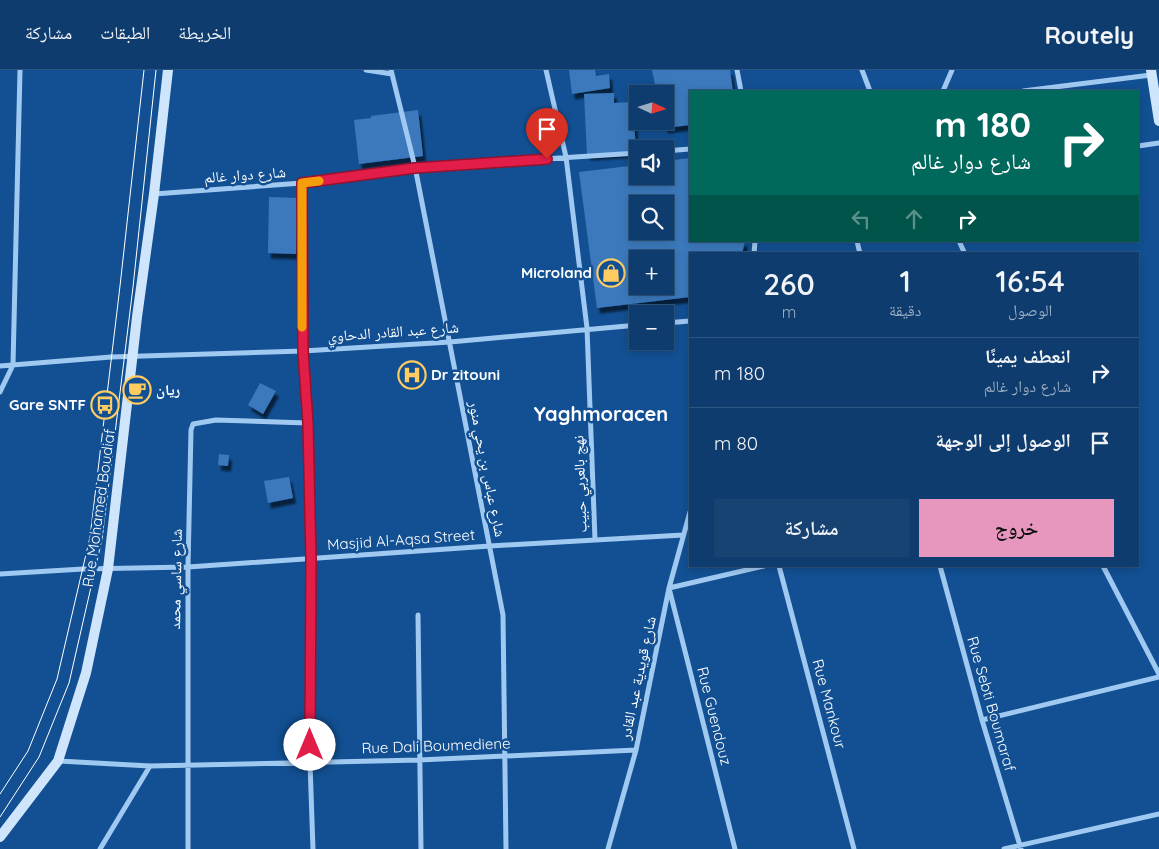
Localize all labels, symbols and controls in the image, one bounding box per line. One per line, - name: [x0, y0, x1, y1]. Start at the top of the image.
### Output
- text: Routely: [1045, 20, 1134, 50]
- text: مشاركة: [25, 21, 72, 44]
- text: الطبقات: [100, 21, 150, 44]
- text: الخريطة: [178, 21, 231, 44]
- north arrow: [629, 85, 674, 130]
- map controls: [629, 85, 674, 350]
- text: 180 m: [935, 102, 1031, 146]
- pin: [526, 108, 568, 159]
- icon: right: [1049, 110, 1114, 175]
- icon: arrive: [533, 115, 561, 143]
- button: sound: [629, 140, 674, 185]
- text: شارع دوار غالم: [911, 147, 1031, 175]
- street label: شارع دوار غالم: [204, 162, 287, 188]
- button: search: [629, 195, 674, 240]
- icon: left: [847, 205, 875, 233]
- icon: ahead: [900, 205, 928, 233]
- icon: right: [953, 205, 981, 233]
- button: +: [629, 250, 674, 295]
- shop icon: Microland: [596, 258, 626, 288]
- text: 1: [899, 262, 911, 300]
- text: 16:54: [996, 262, 1065, 300]
- place label: Microland: [521, 263, 592, 282]
- text: 260: [763, 265, 815, 303]
- text: دقيقة: [889, 300, 921, 320]
- text: الوصول: [1008, 300, 1052, 320]
- text: m: [782, 302, 796, 322]
- button: −: [629, 305, 674, 350]
- street label: شارع عبد القادر الدحاوي: [327, 317, 460, 348]
- text: انعطف يمينًا: [985, 344, 1071, 368]
- icon: right: [1086, 359, 1114, 387]
- hospital icon: Dr zitouni: [397, 360, 427, 390]
- text: 180 m: [714, 361, 765, 385]
- place label: Dr zitouni: [431, 365, 500, 384]
- cafe icon: ريان: [122, 375, 152, 405]
- text: شارع دوار غالم: [984, 376, 1071, 396]
- place label: ريان: [156, 380, 181, 399]
- bus stop icon: Gare SNTF: [90, 390, 120, 420]
- place label: Gare SNTF: [9, 395, 86, 414]
- street label: شارع عباس بن يحي منور: [462, 398, 510, 539]
- district label: Yaghmoracen: [534, 401, 668, 426]
- street label: Rue Mohamed Boudiaf: [78, 427, 119, 588]
- text: الوصول إلى الوجهة: [935, 428, 1071, 452]
- icon: arrive: [1086, 429, 1114, 457]
- text: 80 m: [714, 431, 758, 455]
- street label: نهج بالعربي حبيب: [568, 435, 594, 533]
- button: مشاركة: [714, 499, 909, 557]
- button: خروج: [919, 499, 1114, 557]
- street label: Masjid Al-Aqsa Street: [326, 525, 476, 554]
- street label: شارع ساسي محمد: [165, 528, 189, 630]
- street label: شارع قويدية عبد القادر: [615, 614, 661, 743]
- street label: Rue Sebti Boumaraf: [963, 634, 1020, 774]
- street label: Rue Mankour: [808, 657, 851, 751]
- street label: Rue Guendouz: [693, 665, 736, 767]
- position arrow: [283, 718, 335, 770]
- street label: Rue Dali Boumediene: [361, 733, 511, 758]

